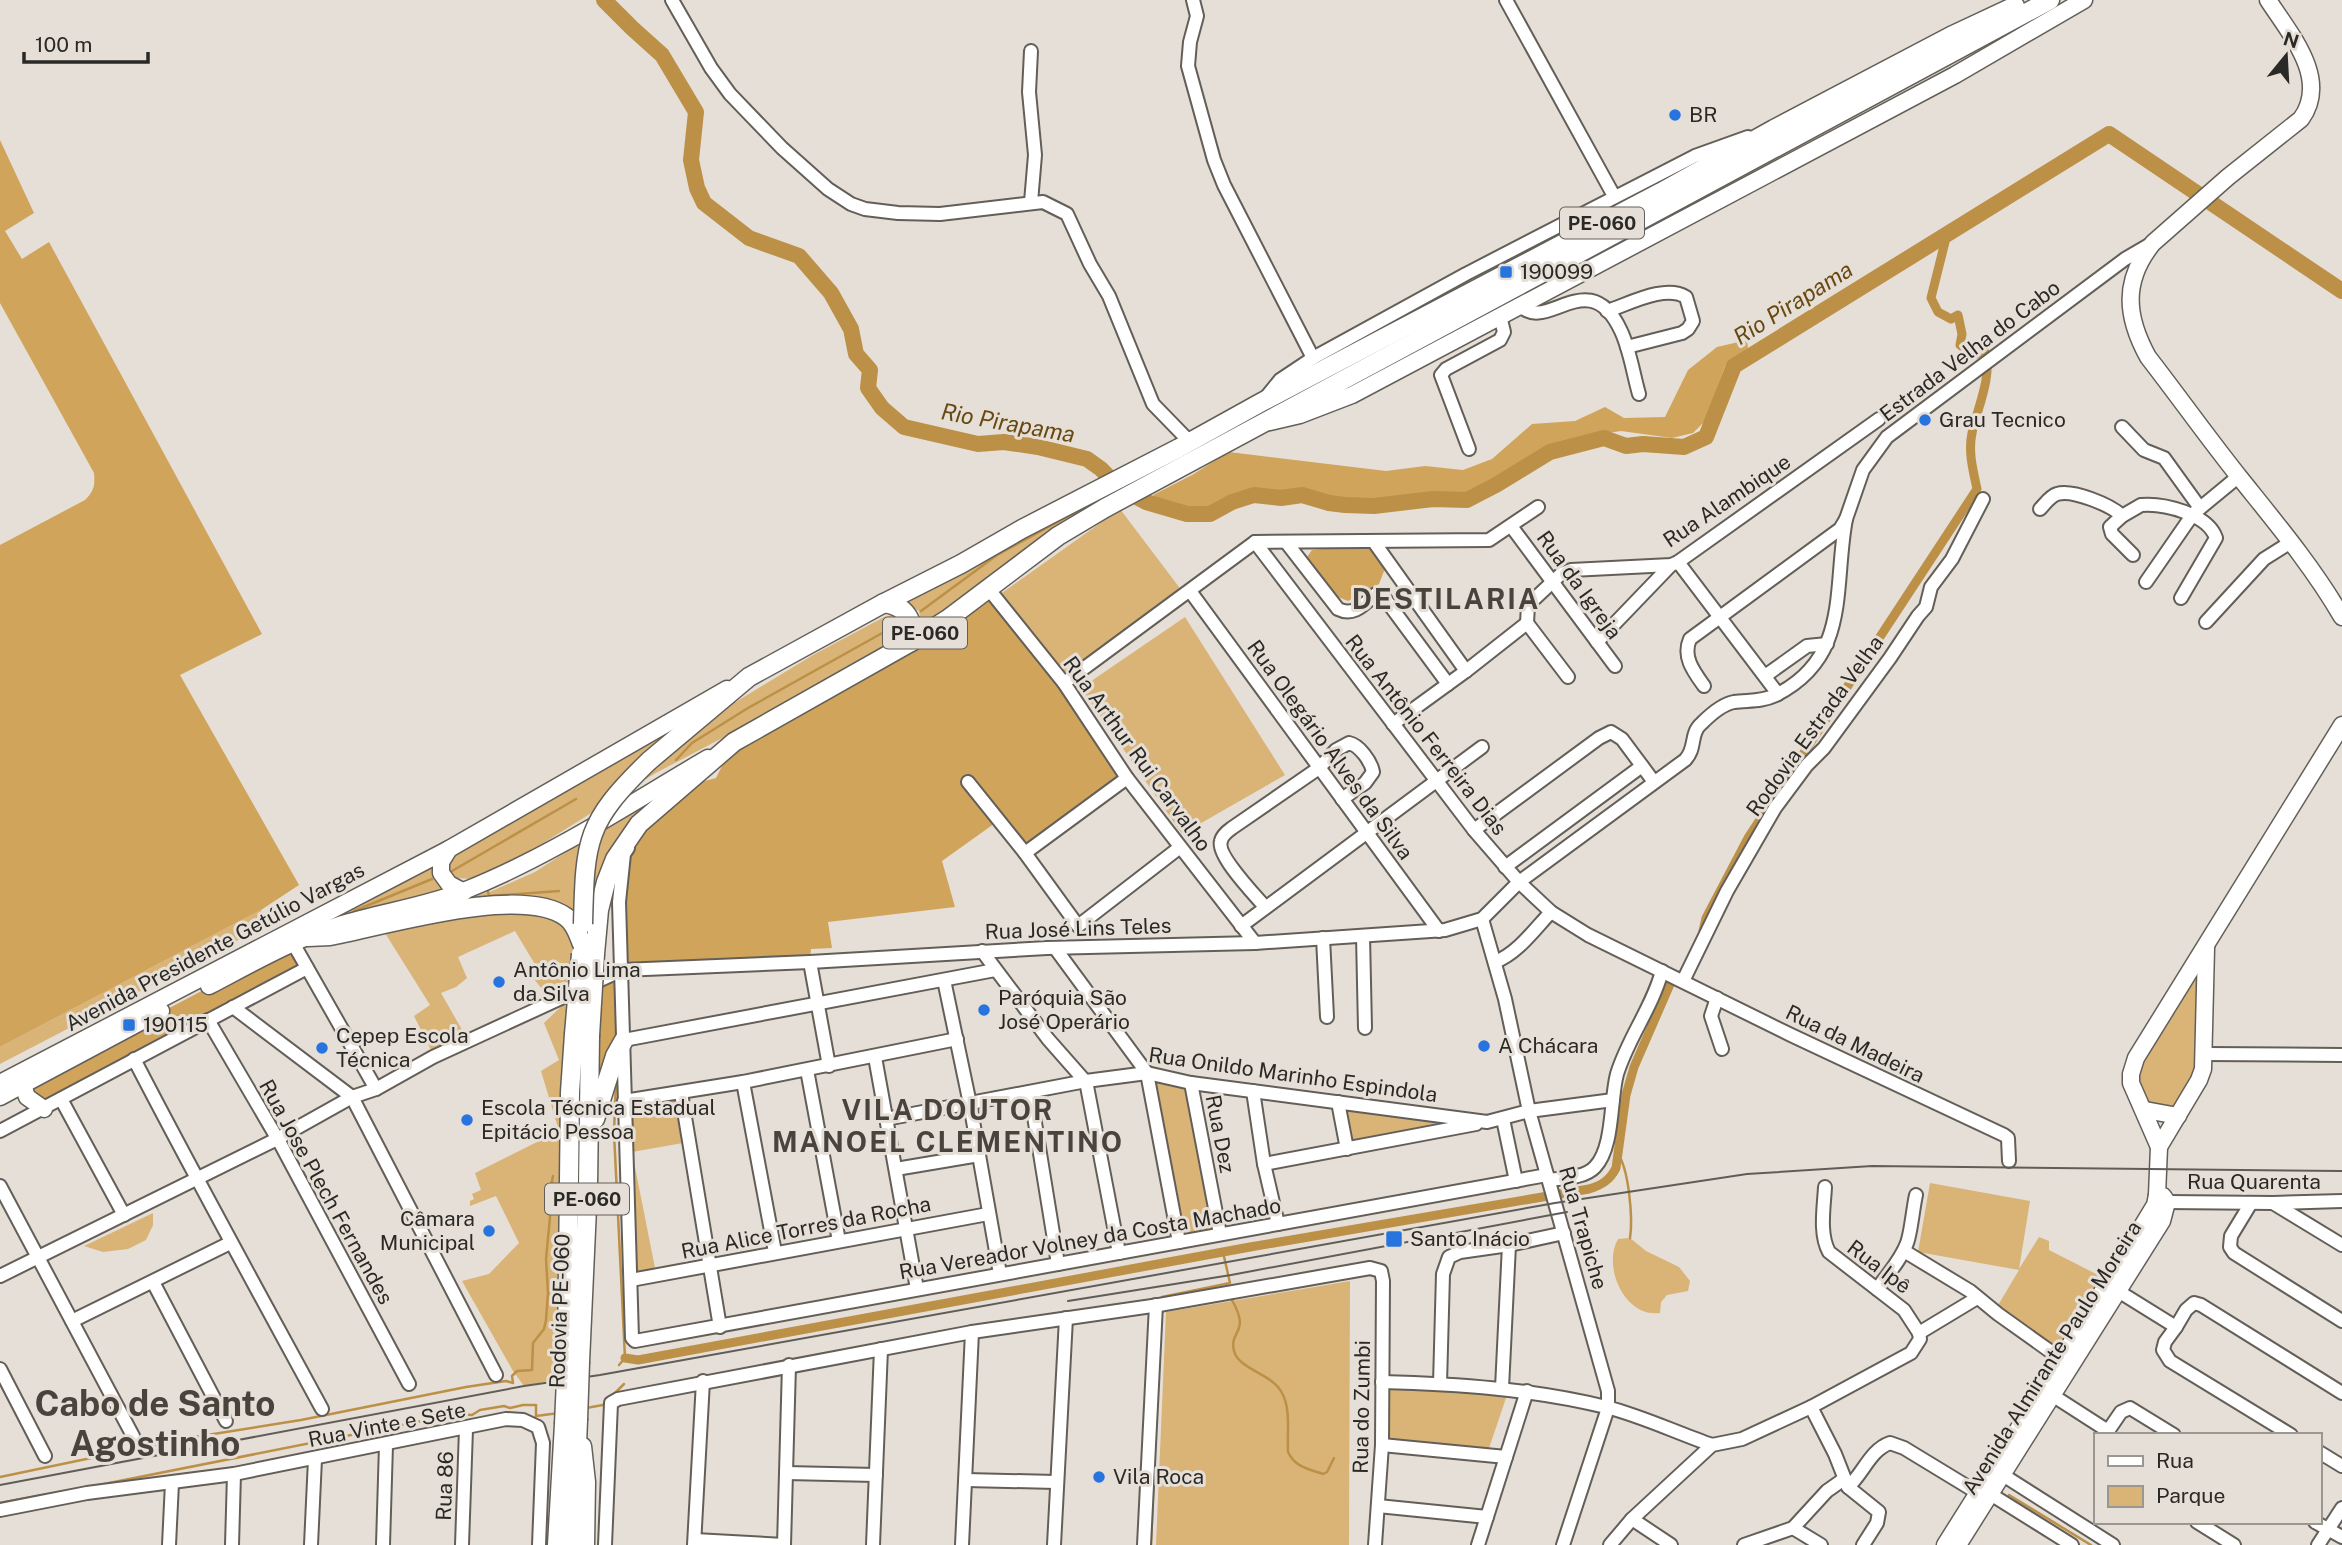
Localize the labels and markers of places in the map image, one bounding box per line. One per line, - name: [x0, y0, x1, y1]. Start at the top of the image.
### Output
- place label: BR: [1689, 102, 1717, 127]
- marker: BR: [1667, 107, 1683, 123]
- place label: 190099: [1520, 259, 1593, 284]
- marker: 190099: [1498, 264, 1514, 280]
- place label: Grau Tecnico: [1939, 407, 2066, 432]
- marker: Grau Tecnico: [1917, 412, 1933, 428]
- place label: Antônio Lima da Silva: [513, 957, 641, 1006]
- marker: Antônio Lima da Silva: [491, 974, 507, 990]
- place label: Paróquia São José Operário: [998, 985, 1130, 1034]
- marker: Paróquia São José Operário: [976, 1002, 992, 1018]
- place label: 190115: [143, 1012, 208, 1037]
- marker: 190115: [121, 1017, 137, 1033]
- place label: Cepep Escola Técnica: [336, 1023, 469, 1072]
- place label: A Chácara: [1498, 1033, 1599, 1058]
- marker: A Chácara: [1476, 1038, 1492, 1054]
- marker: Cepep Escola Técnica: [314, 1040, 330, 1056]
- place label: Escola Técnica Estadual Epitácio Pessoa: [481, 1095, 716, 1144]
- marker: Escola Técnica Estadual Epitácio Pessoa: [459, 1112, 475, 1128]
- place label: Câmara Municipal: [380, 1206, 475, 1255]
- marker: Câmara Municipal: [481, 1223, 497, 1239]
- place label: Santo Inácio: [1410, 1226, 1530, 1251]
- marker: Santo Inácio: [1384, 1229, 1404, 1249]
- place label: Vila Roca: [1113, 1464, 1204, 1489]
- marker: Vila Roca: [1091, 1469, 1107, 1485]

